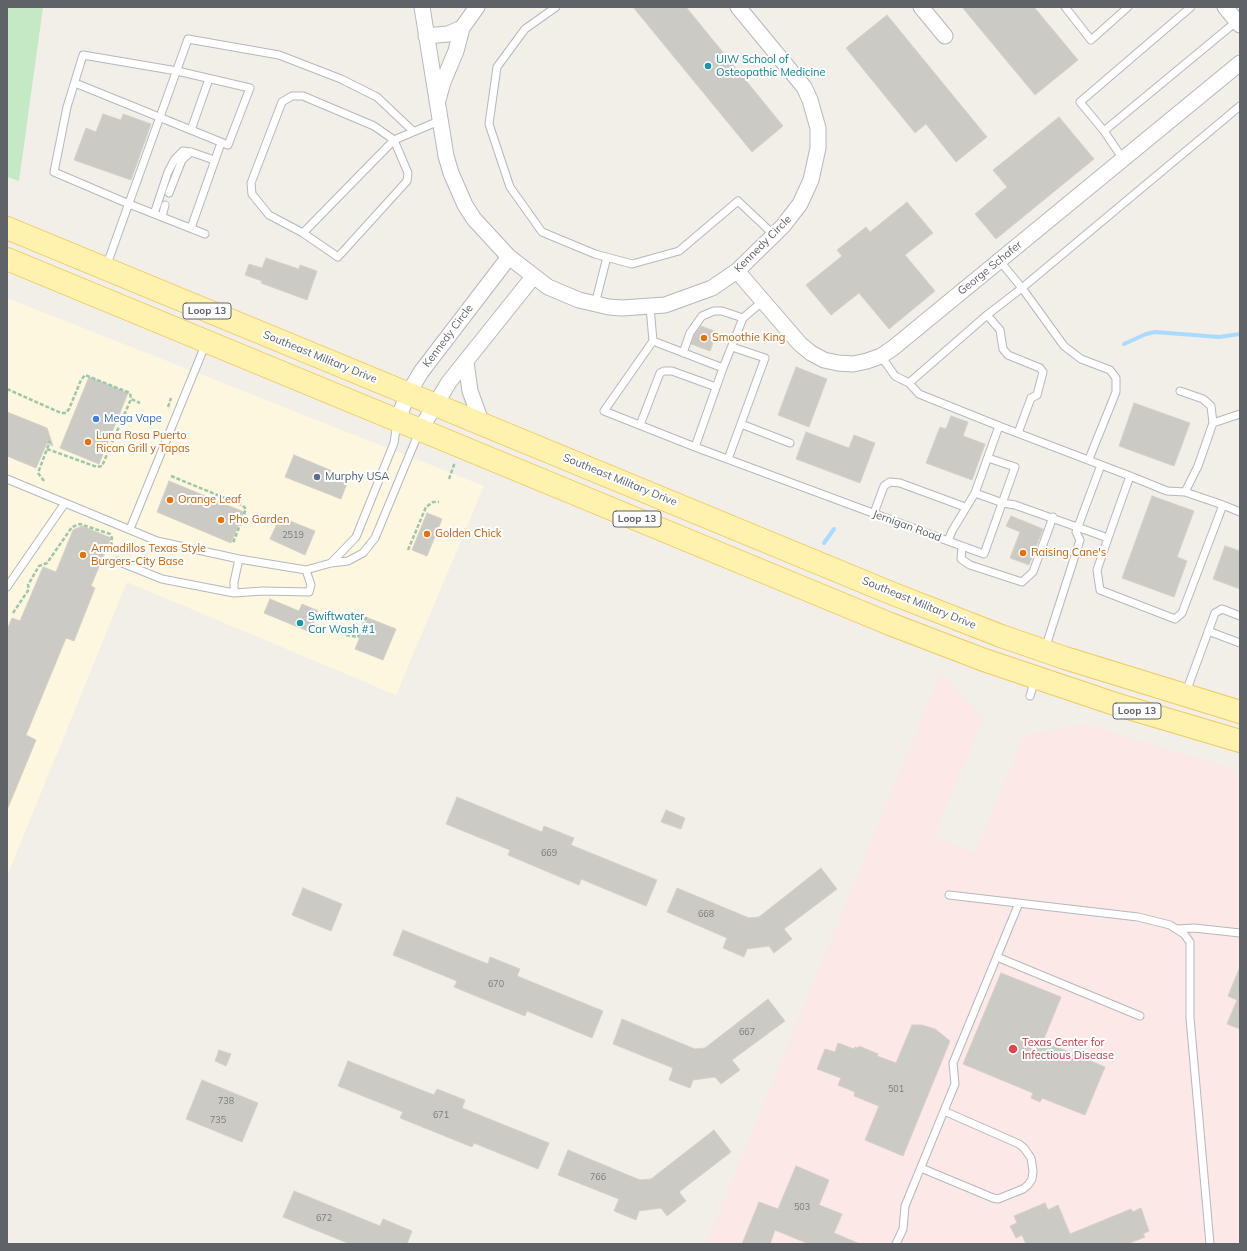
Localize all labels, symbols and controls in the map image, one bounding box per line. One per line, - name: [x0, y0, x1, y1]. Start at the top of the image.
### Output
- place label: UIW School of Osteopathic Medicine: [716, 53, 826, 79]
- marker: UIW School of Osteopathic Medicine: [703, 61, 713, 71]
- street label: Kennedy Circle: [732, 213, 794, 275]
- street label: George Schafer: [955, 238, 1025, 298]
- street label: Kennedy Circle: [420, 302, 476, 370]
- road number: Loop 13: [183, 303, 231, 319]
- street label: Southeast Military Drive: [261, 328, 379, 386]
- place label: Smoothie King: [712, 331, 785, 345]
- marker: Smoothie King: [699, 333, 709, 343]
- place label: Mega Vape: [104, 412, 162, 426]
- marker: Mega Vape: [91, 414, 101, 424]
- place label: Luna Rosa Puerto Rican Grill y Tapas: [96, 429, 190, 455]
- marker: Luna Rosa Puerto Rican Grill y Tapas: [83, 437, 93, 447]
- street label: Southeast Military Drive: [561, 451, 679, 509]
- place label: Murphy USA: [325, 470, 389, 484]
- marker: Murphy USA: [312, 472, 322, 482]
- place label: Orange Leaf: [178, 493, 241, 507]
- marker: Orange Leaf: [165, 495, 175, 505]
- street label: Jernigan Road: [871, 507, 943, 545]
- road number: Loop 13: [613, 511, 661, 527]
- place label: Pho Garden: [229, 513, 289, 527]
- marker: Pho Garden: [216, 515, 226, 525]
- place label: Golden Chick: [435, 527, 502, 541]
- marker: Golden Chick: [422, 529, 432, 539]
- house number: 2519: [282, 530, 304, 540]
- place label: Armadillos Texas Style Burgers-City Base: [91, 542, 206, 568]
- place label: Raising Cane's: [1031, 546, 1106, 560]
- marker: Raising Cane's: [1018, 548, 1028, 558]
- marker: Armadillos Texas Style Burgers-City Base: [78, 550, 88, 560]
- street label: Southeast Military Drive: [860, 574, 978, 632]
- place label: Swiftwater Car Wash #1: [308, 610, 375, 636]
- marker: Swiftwater Car Wash #1: [295, 618, 305, 628]
- road number: Loop 13: [1113, 703, 1161, 719]
- house number: 669: [541, 848, 557, 858]
- house number: 668: [698, 909, 714, 919]
- house number: 670: [488, 979, 504, 989]
- house number: 667: [739, 1027, 755, 1037]
- place label: Texas Center for Infectious Disease: [1022, 1036, 1114, 1062]
- marker: Texas Center for Infectious Disease: [1007, 1043, 1019, 1055]
- house number: 501: [888, 1084, 904, 1094]
- house number: 738: [218, 1096, 234, 1106]
- house number: 671: [433, 1110, 449, 1120]
- house number: 735: [210, 1115, 226, 1125]
- house number: 766: [590, 1172, 606, 1182]
- house number: 503: [794, 1202, 810, 1212]
- house number: 672: [316, 1213, 332, 1223]

